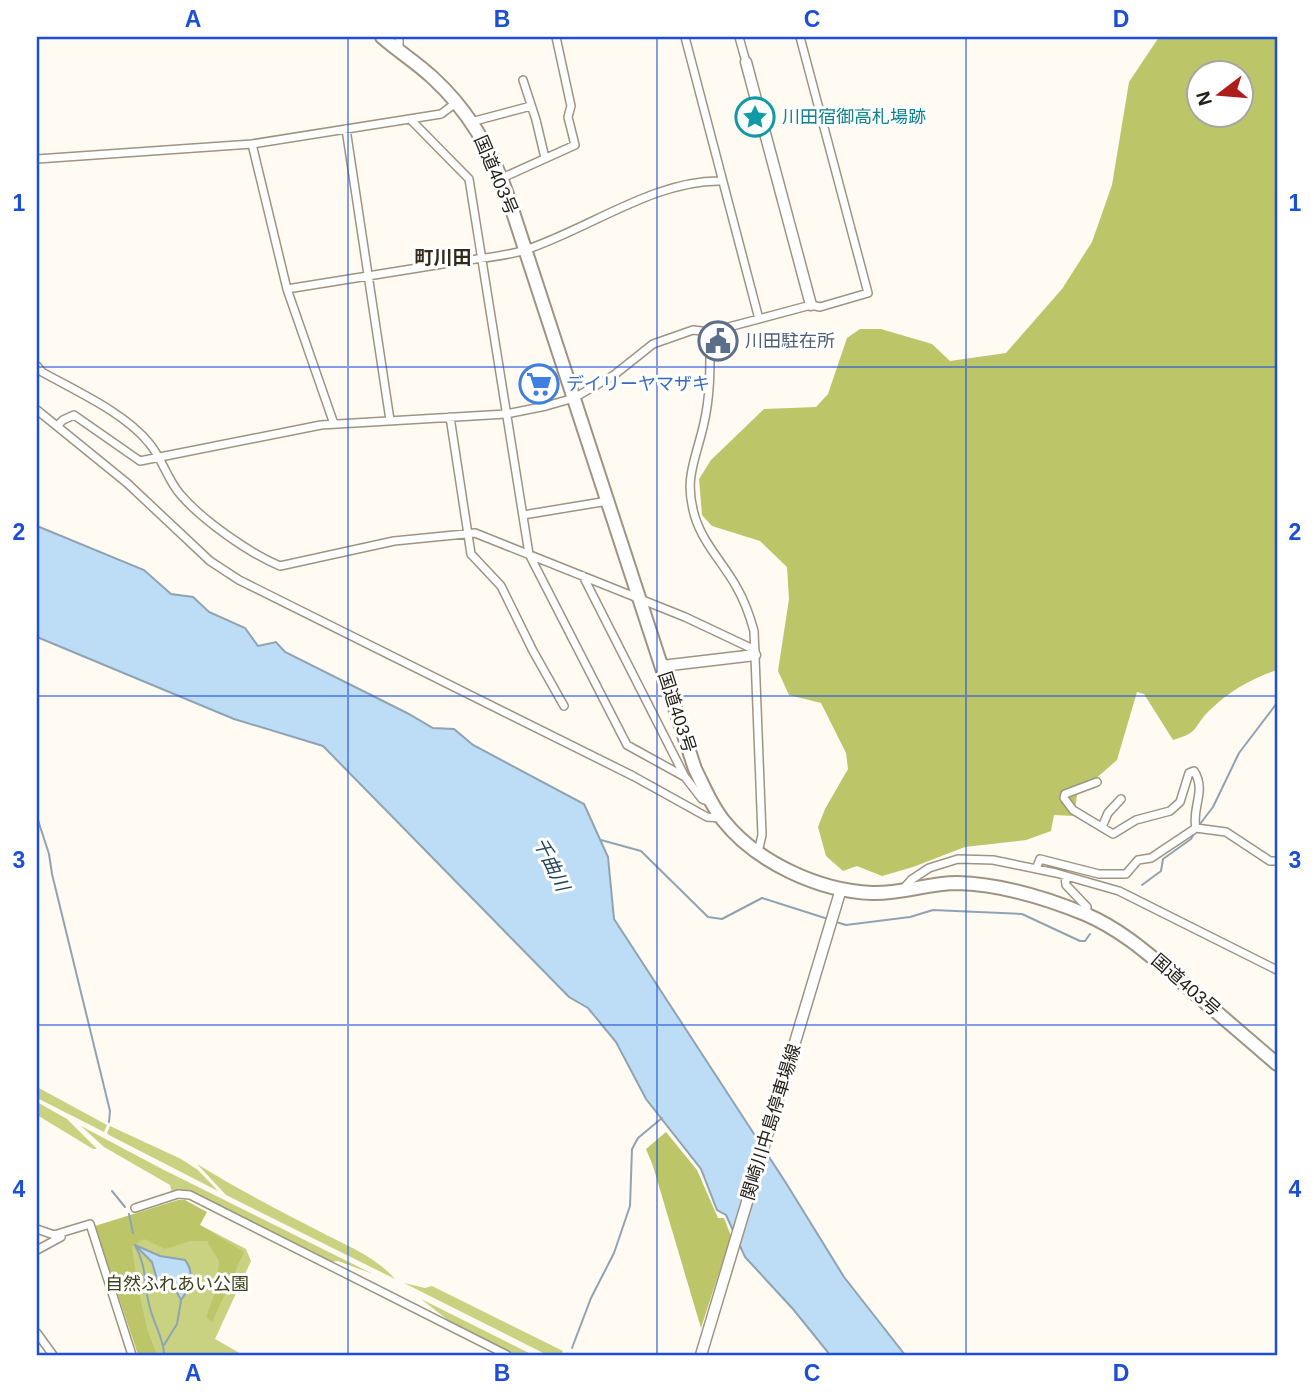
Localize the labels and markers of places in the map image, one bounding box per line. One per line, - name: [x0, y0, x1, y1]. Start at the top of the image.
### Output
- place icon: 川田宿御高札場跡: [734, 96, 776, 138]
- place label: 川田宿御高札場跡: [782, 107, 926, 127]
- public building icon: 川田駐在所: [697, 320, 739, 362]
- place label: 川田駐在所: [745, 331, 835, 351]
- supermarket icon: デイリーヤマザキ: [518, 363, 560, 405]
- place label: デイリーヤマザキ: [566, 374, 710, 394]

